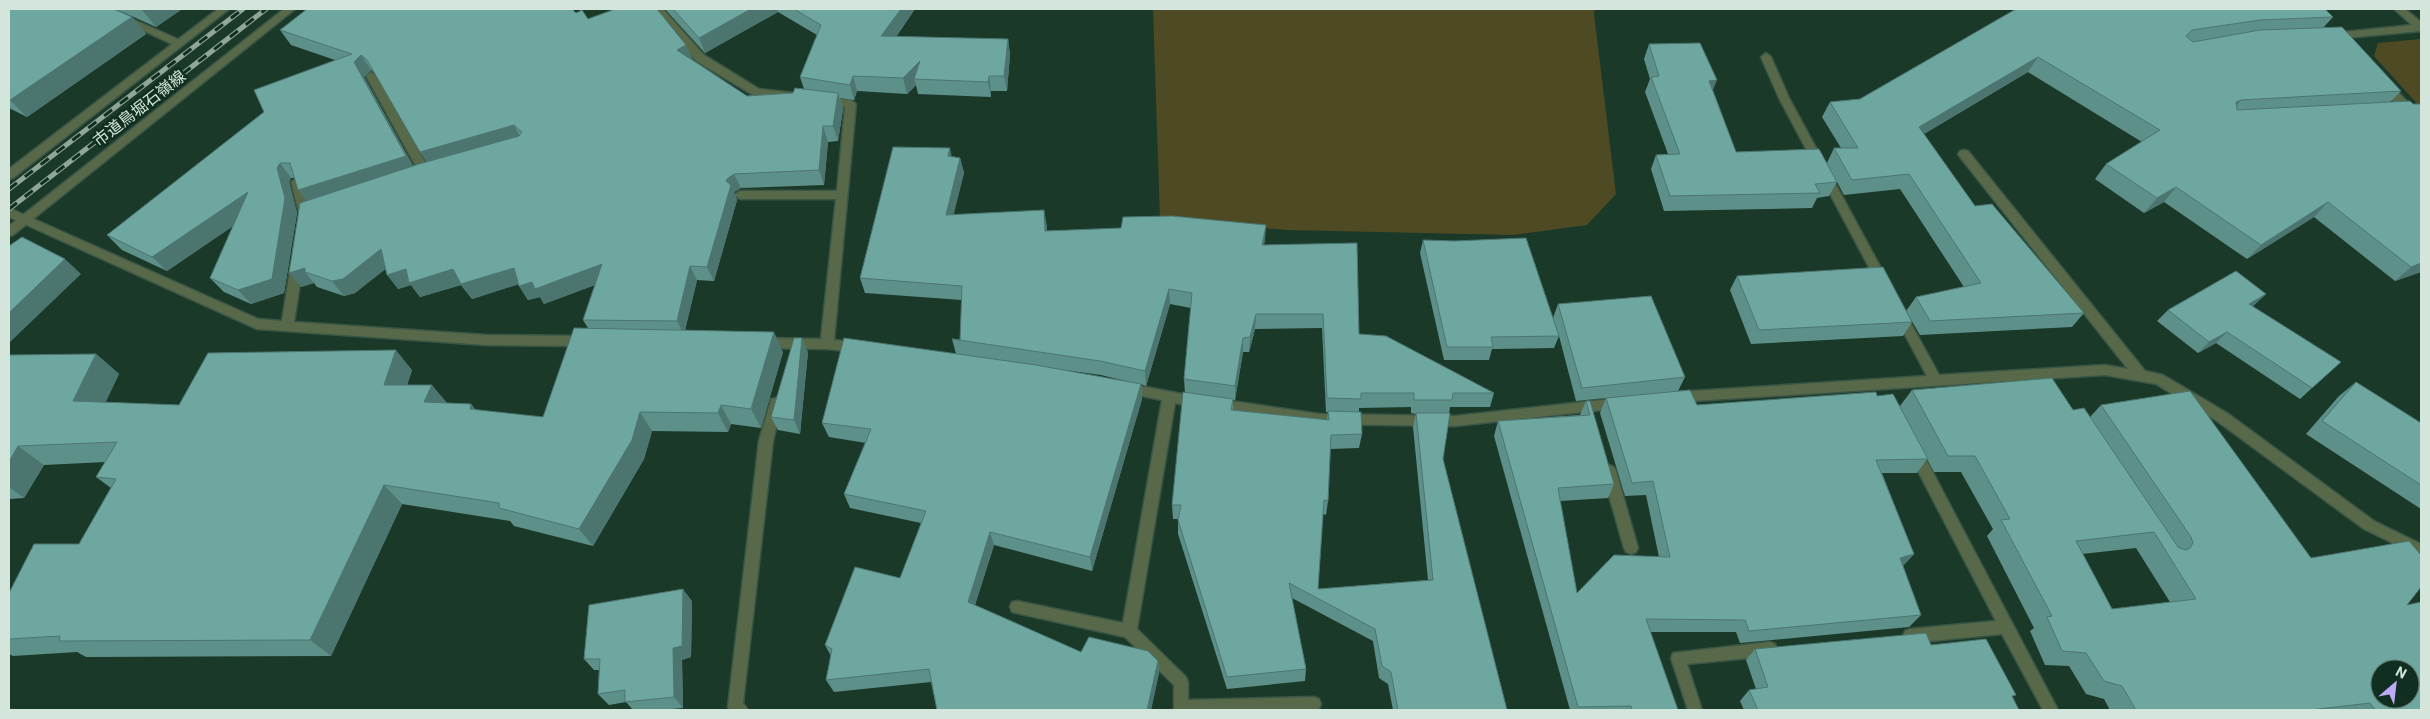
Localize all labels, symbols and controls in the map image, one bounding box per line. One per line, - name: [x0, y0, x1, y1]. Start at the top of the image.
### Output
- street label: 市道鳥堀石嶺線: [89, 66, 189, 150]
- north arrow: [2370, 659, 2420, 709]
- text: N: [2393, 663, 2409, 682]

